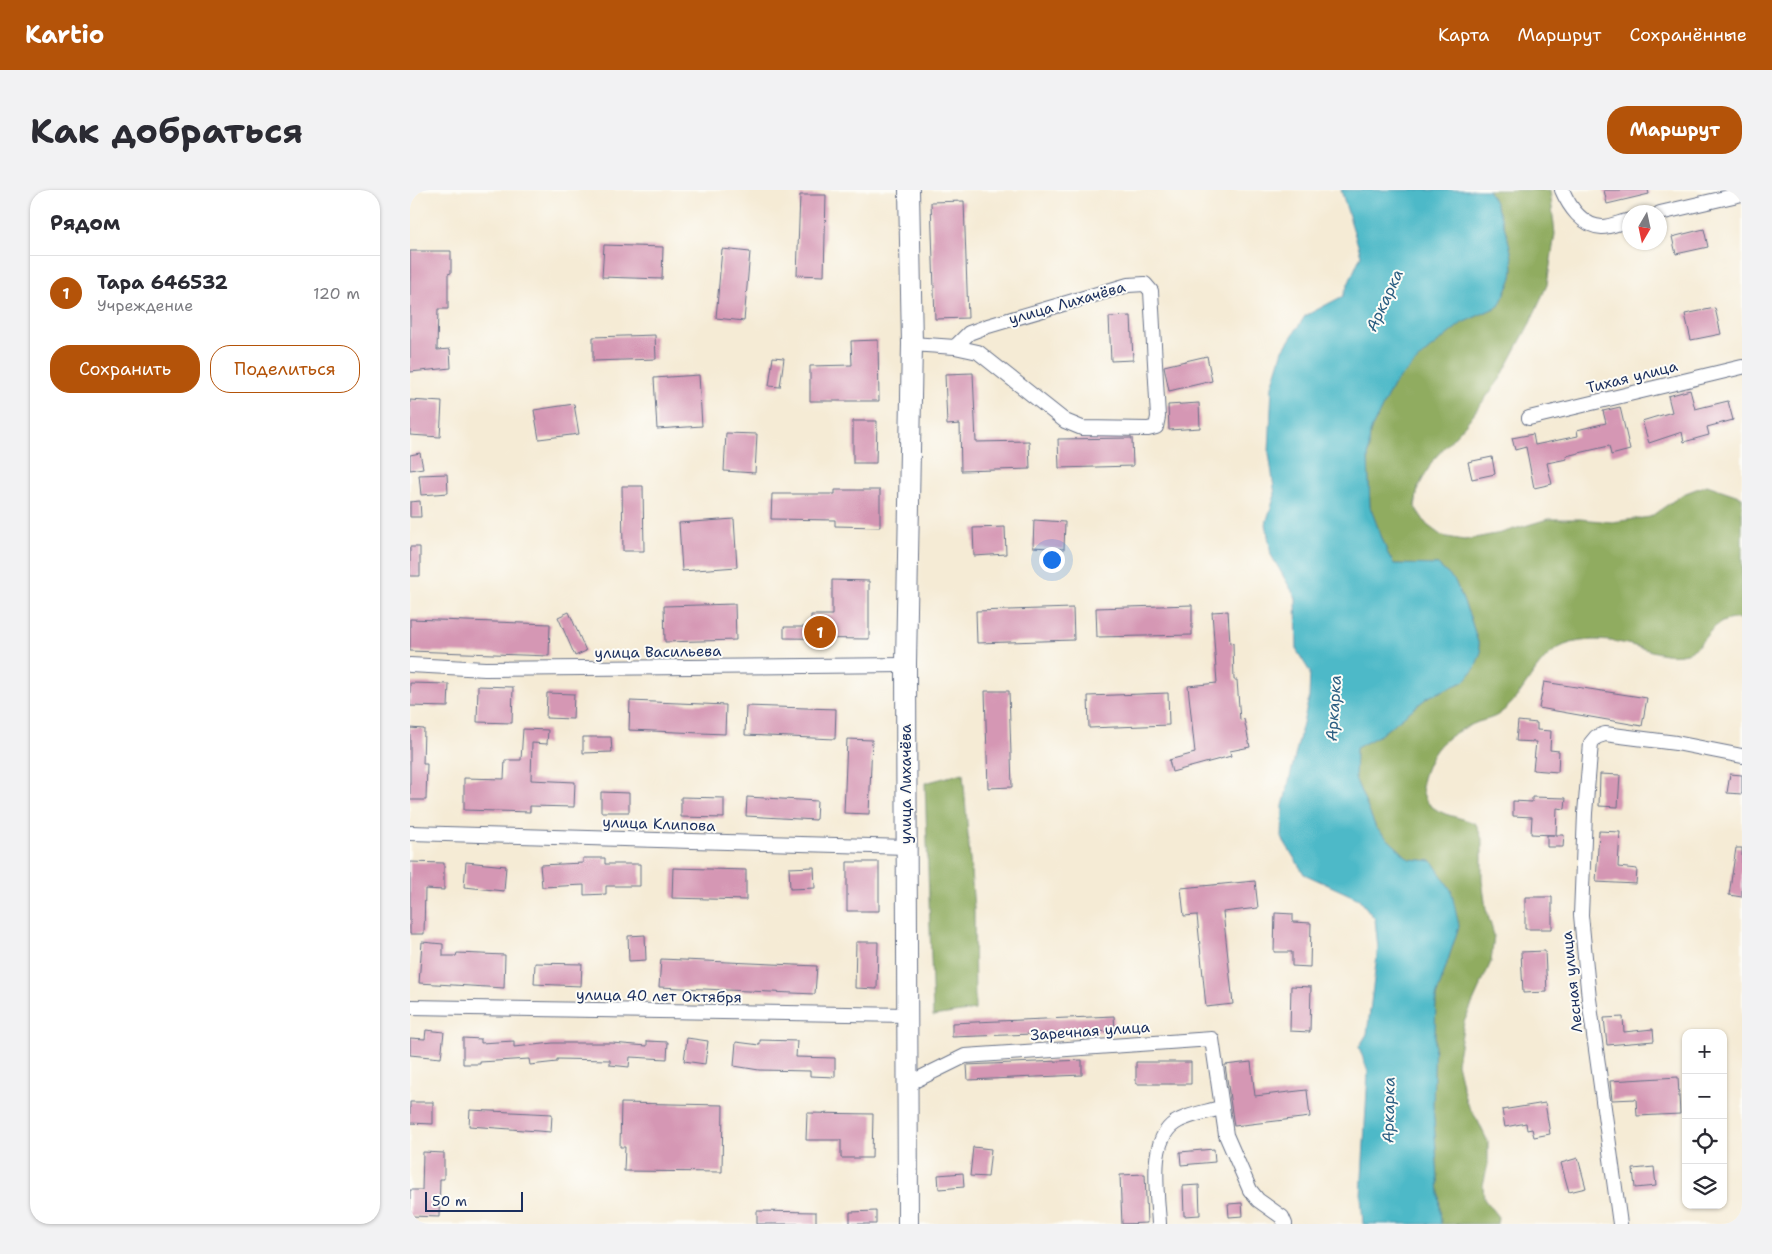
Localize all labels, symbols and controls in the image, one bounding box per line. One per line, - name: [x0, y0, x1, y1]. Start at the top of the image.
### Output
- text: Kartio: [25, 19, 104, 51]
- text: Карта: [1438, 23, 1489, 47]
- text: Маршрут: [1517, 23, 1601, 47]
- text: Сохранённые: [1629, 23, 1747, 47]
- button: Маршрут: [1607, 106, 1742, 154]
- text: Как добраться: [30, 107, 303, 154]
- north arrow: [1622, 205, 1667, 250]
- text: Рядом: [50, 209, 120, 237]
- water label: Аркарка: [1361, 266, 1408, 335]
- text: Тара 646532: [97, 270, 228, 295]
- street label: улица Лихачёва: [1006, 277, 1128, 329]
- text: 1: [62, 283, 70, 304]
- text: 120 m: [313, 283, 360, 304]
- text: Учреждение: [97, 295, 193, 316]
- button: Сохранить: [50, 345, 200, 393]
- button: Поделиться: [210, 345, 360, 393]
- street label: Тихая улица: [1584, 356, 1680, 398]
- your location: [1039, 547, 1065, 573]
- pin: 1: [804, 613, 836, 651]
- street label: улица Васильева: [594, 641, 722, 663]
- water label: Аркарка: [1321, 674, 1346, 742]
- street label: улица Лихачёва: [896, 723, 916, 844]
- street label: улица Клипова: [602, 812, 716, 836]
- street label: Лесная улица: [1557, 929, 1587, 1034]
- street label: улица 40 лет Октября: [576, 985, 742, 1007]
- street label: Заречная улица: [1030, 1017, 1151, 1045]
- map controls: [1682, 1029, 1727, 1209]
- button: +: [1682, 1029, 1727, 1074]
- button: −: [1682, 1074, 1727, 1119]
- water label: Аркарка: [1377, 1077, 1400, 1143]
- button: locate: [1682, 1119, 1727, 1164]
- button: layers: [1682, 1164, 1727, 1209]
- scale bar: [425, 1189, 522, 1212]
- text: 50 m: [432, 1192, 467, 1210]

